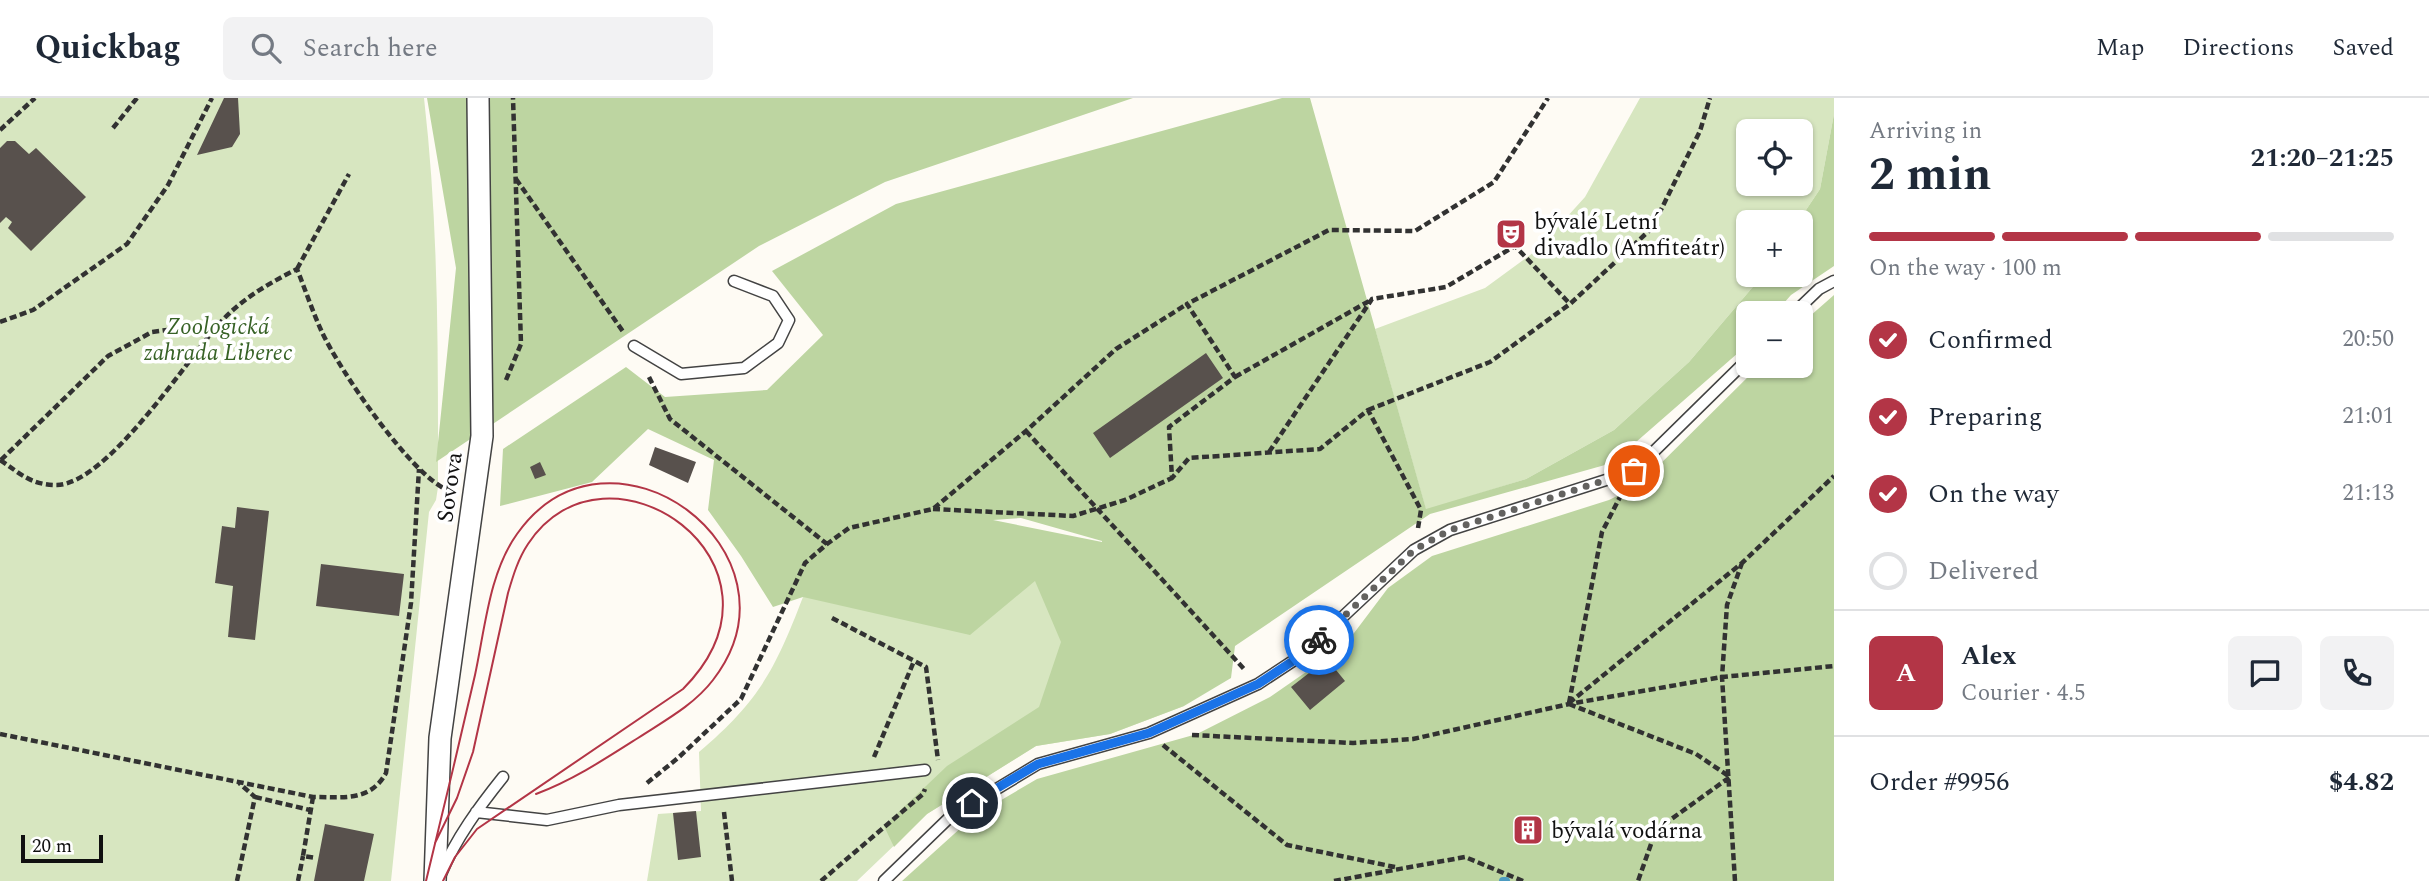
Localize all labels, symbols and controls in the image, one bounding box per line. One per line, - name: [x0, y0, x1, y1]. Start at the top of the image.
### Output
- search box: [223, 17, 713, 80]
- text: Quickbag: [35, 23, 181, 73]
- text: Search here: [303, 28, 438, 68]
- icon: search: [247, 29, 285, 67]
- text: Map: [2096, 30, 2144, 66]
- text: Directions: [2182, 30, 2294, 66]
- text: Saved: [2332, 30, 2394, 66]
- text: Arriving in: [1869, 114, 1982, 149]
- map controls: [1736, 119, 1813, 378]
- button: locate: [1736, 119, 1813, 196]
- text: 21:20–21:25: [2250, 138, 2394, 178]
- text: 2 min: [1869, 140, 1991, 210]
- place label: bývalé Letní divadlo (Amfiteátr): [1534, 205, 1725, 266]
- button: +: [1736, 210, 1813, 287]
- theatre icon: bývalé Letní divadlo (Amfiteátr): [1494, 217, 1528, 251]
- text: On the way · 100 m: [1869, 251, 2062, 286]
- button: −: [1736, 301, 1813, 378]
- park label: Zoologická zahrada Liberec: [143, 310, 293, 371]
- text: Confirmed: [1928, 320, 2053, 360]
- icon: check: [1869, 321, 1907, 359]
- text: 20:50: [2342, 322, 2394, 357]
- text: Preparing: [1928, 397, 2042, 437]
- icon: check: [1869, 398, 1907, 436]
- text: 21:01: [2342, 399, 2394, 434]
- pin: [1604, 441, 1664, 501]
- street label: Sovova: [428, 450, 473, 525]
- icon: bag: [1615, 452, 1653, 490]
- text: On the way: [1928, 474, 2059, 514]
- icon: check: [1869, 475, 1907, 513]
- text: 21:13: [2342, 476, 2394, 511]
- text: Delivered: [1928, 551, 2039, 591]
- courier: [1284, 605, 1354, 675]
- icon: bike: [1300, 621, 1338, 659]
- text: Alex: [1961, 636, 2016, 676]
- button: chat: [2228, 636, 2302, 710]
- button: phone: [2320, 636, 2394, 710]
- text: A: [1896, 653, 1916, 693]
- text: Courier · 4.5: [1961, 676, 2086, 711]
- text: Order #9956: [1869, 762, 2009, 802]
- text: $4.82: [2329, 762, 2394, 802]
- pin: [942, 773, 1002, 833]
- icon: home: [953, 784, 991, 822]
- building icon: bývalá vodárna: [1511, 813, 1545, 847]
- place label: bývalá vodárna: [1551, 814, 1702, 849]
- scale bar: [21, 832, 103, 864]
- text: 20 m: [32, 832, 72, 861]

